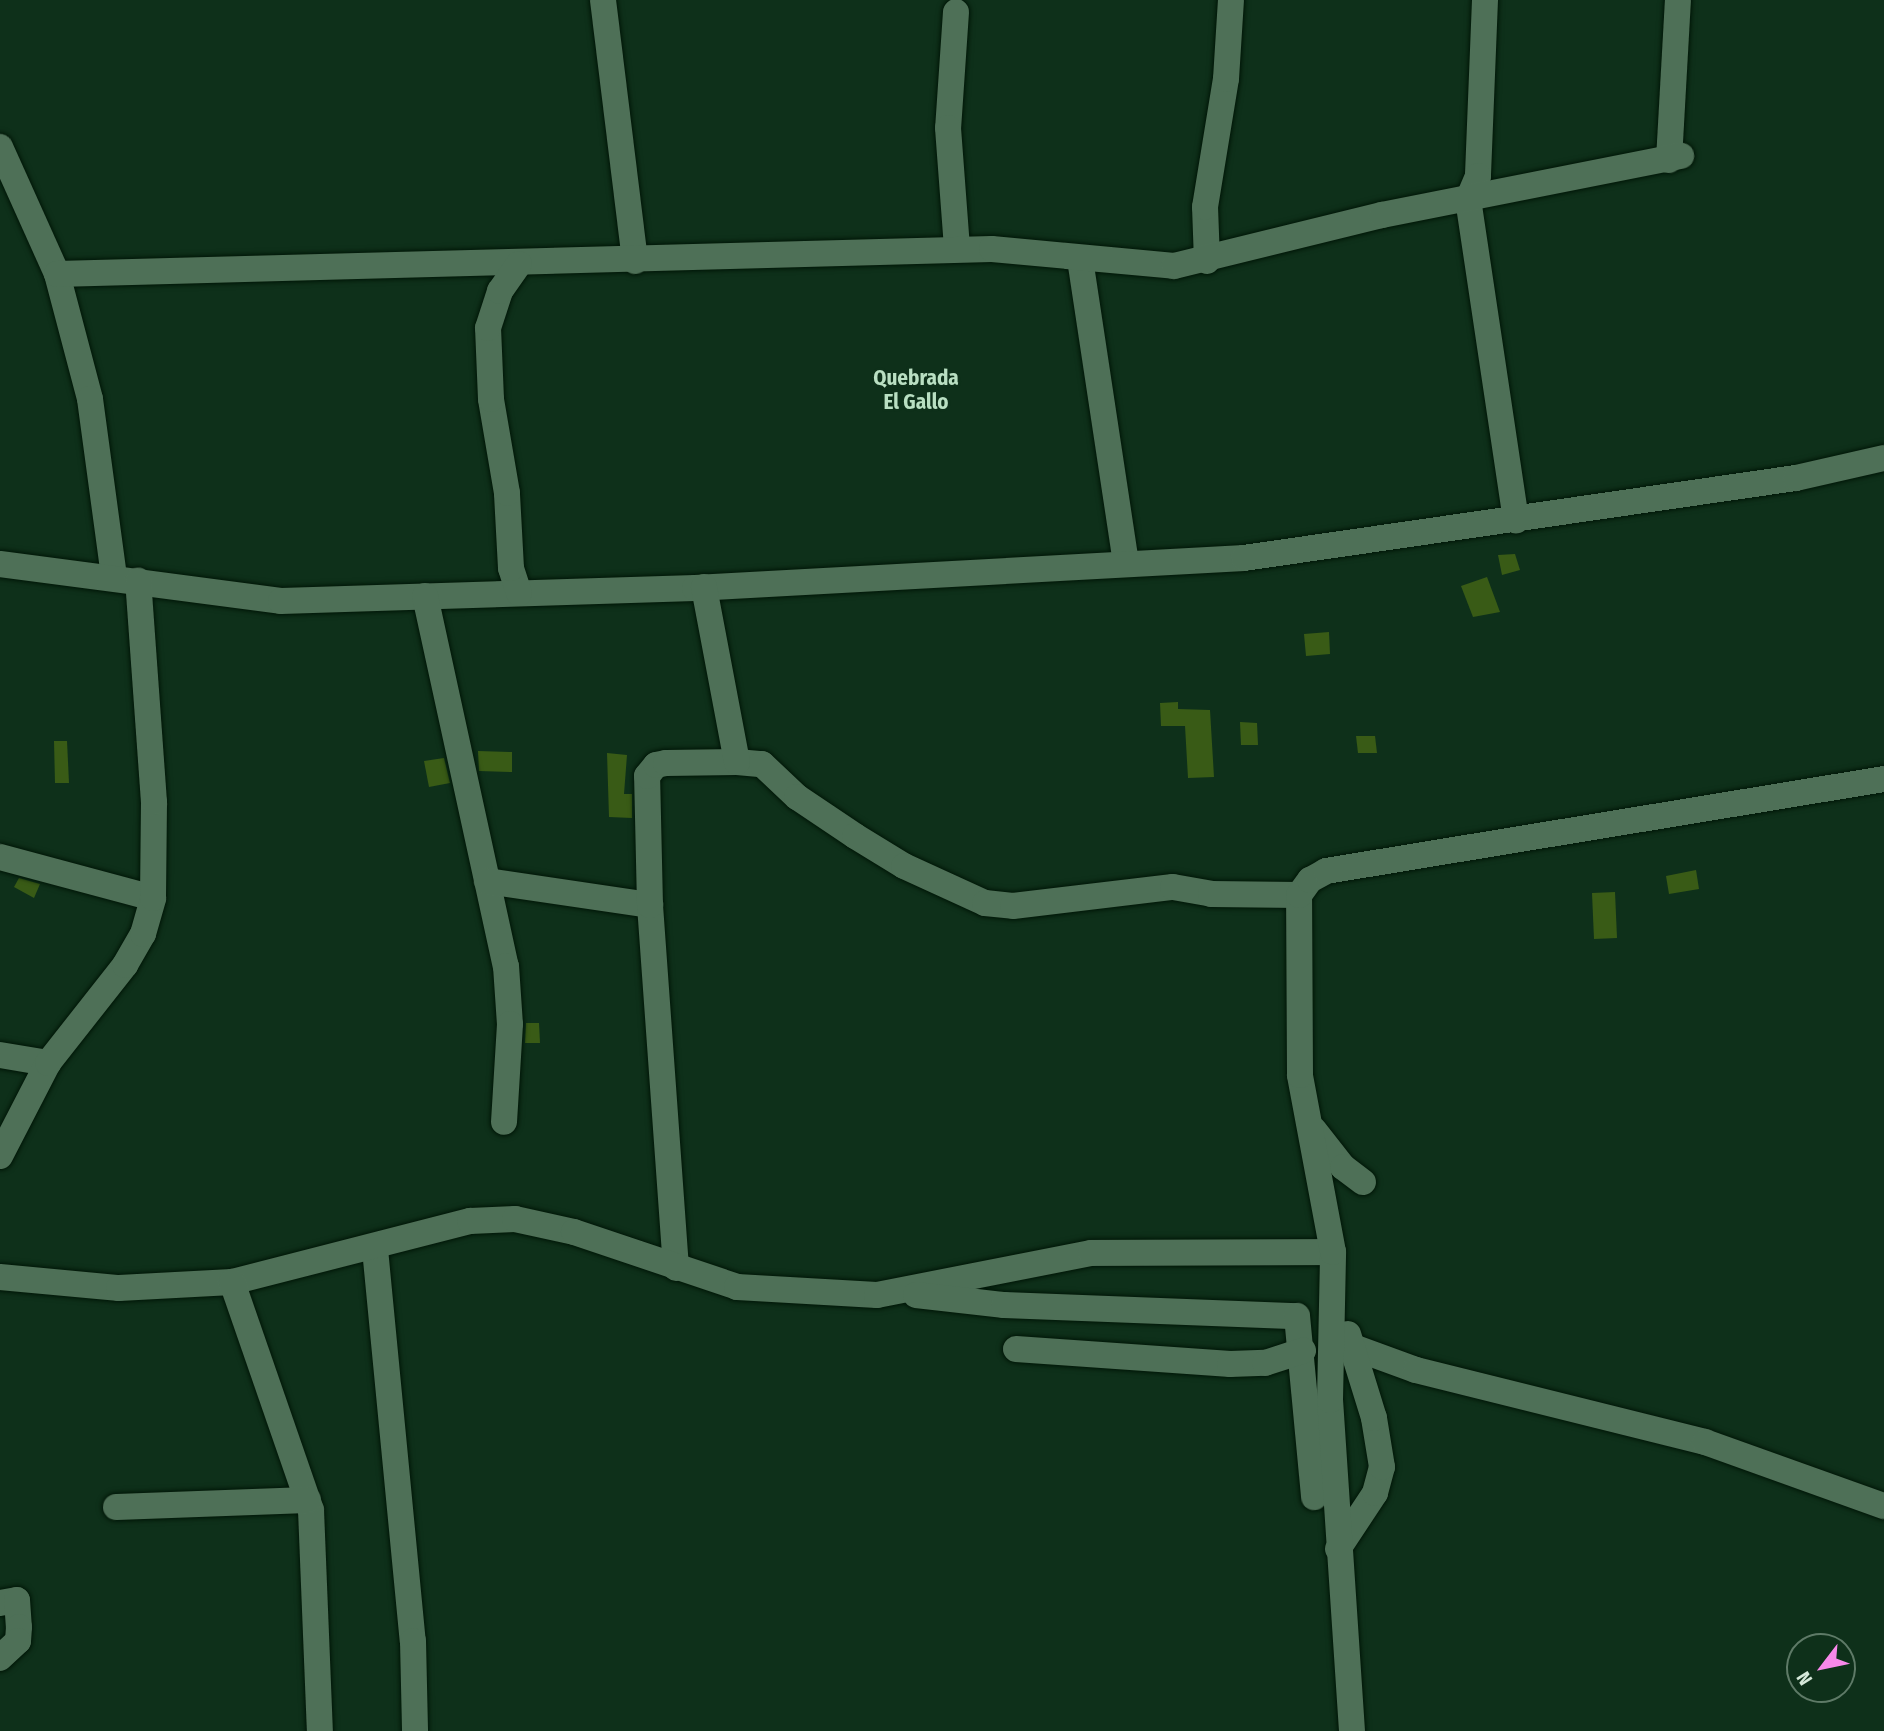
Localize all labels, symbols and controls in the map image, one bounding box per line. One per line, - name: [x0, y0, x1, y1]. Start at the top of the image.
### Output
- district label: Quebrada El Gallo: [873, 365, 959, 415]
- north arrow: [1786, 1633, 1856, 1703]
- text: N: [1792, 1667, 1817, 1689]

